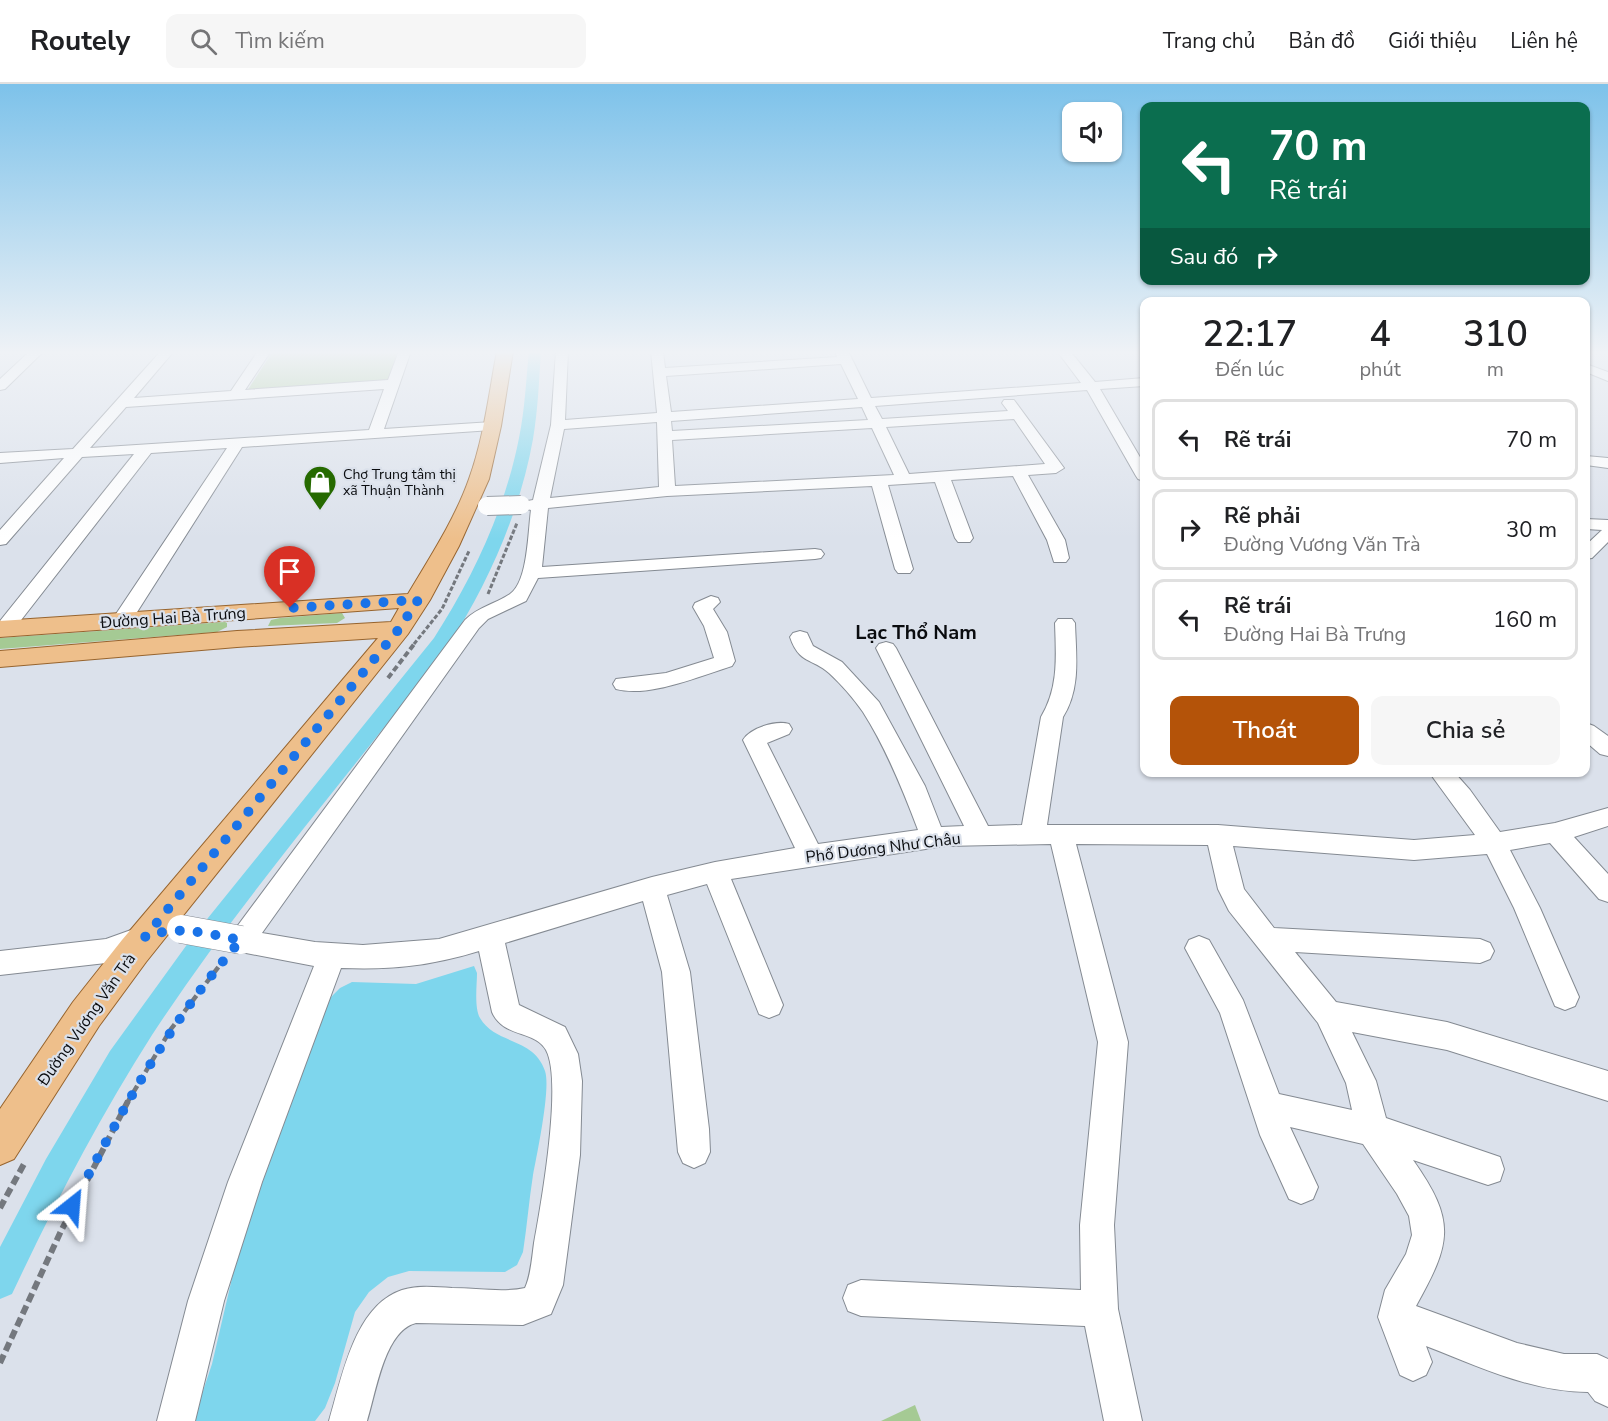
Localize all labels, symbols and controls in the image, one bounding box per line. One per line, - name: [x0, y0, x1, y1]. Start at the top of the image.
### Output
- search box: [166, 14, 586, 68]
- text: Routely: [30, 22, 130, 60]
- icon: search: [187, 25, 220, 58]
- text: Tìm kiếm: [235, 26, 325, 56]
- text: Trang chủ: [1163, 27, 1255, 55]
- text: Bản đồ: [1288, 27, 1355, 55]
- text: Giới thiệu: [1388, 27, 1477, 55]
- text: Liên hệ: [1510, 27, 1578, 55]
- map controls: [1062, 102, 1122, 162]
- button: sound: [1062, 102, 1122, 162]
- text: 70 m: [1269, 118, 1368, 175]
- icon: left: [1170, 126, 1248, 204]
- text: Rẽ trái: [1269, 172, 1348, 209]
- icon: right: [1250, 240, 1283, 273]
- text: Sau đó: [1170, 242, 1238, 272]
- text: 22:17: [1202, 310, 1297, 359]
- text: 4: [1369, 310, 1391, 359]
- text: 310: [1463, 310, 1528, 359]
- text: Đến lúc: [1216, 356, 1284, 383]
- text: phút: [1359, 356, 1401, 383]
- text: m: [1487, 356, 1504, 383]
- icon: left: [1173, 423, 1206, 456]
- text: Rẽ trái: [1224, 425, 1291, 455]
- text: 70 m: [1506, 425, 1557, 455]
- shop icon: Chợ Trung tâm thị xã Thuận Thành: [302, 464, 338, 511]
- place label: Chợ Trung tâm thị xã Thuận Thành: [343, 465, 456, 500]
- text: Rẽ phải: [1224, 501, 1300, 531]
- icon: right: [1173, 513, 1206, 546]
- text: 30 m: [1506, 515, 1557, 545]
- text: Đường Vương Văn Trà: [1224, 531, 1421, 558]
- pin: [264, 546, 315, 608]
- icon: arrive: [273, 555, 306, 588]
- text: Rẽ trái: [1224, 591, 1291, 621]
- street label: Đường Hai Bà Trưng: [99, 602, 247, 634]
- icon: left: [1173, 603, 1206, 636]
- text: 160 m: [1493, 605, 1557, 635]
- district label: Lạc Thổ Nam: [855, 619, 977, 646]
- text: Đường Hai Bà Trưng: [1224, 621, 1406, 648]
- button: Thoát: [1170, 696, 1359, 765]
- button: Chia sẻ: [1371, 696, 1560, 765]
- street label: Phố Dương Như Châu: [804, 828, 962, 868]
- street label: Đường Vương Văn Trà: [32, 949, 141, 1091]
- position arrow: [40, 1174, 104, 1238]

